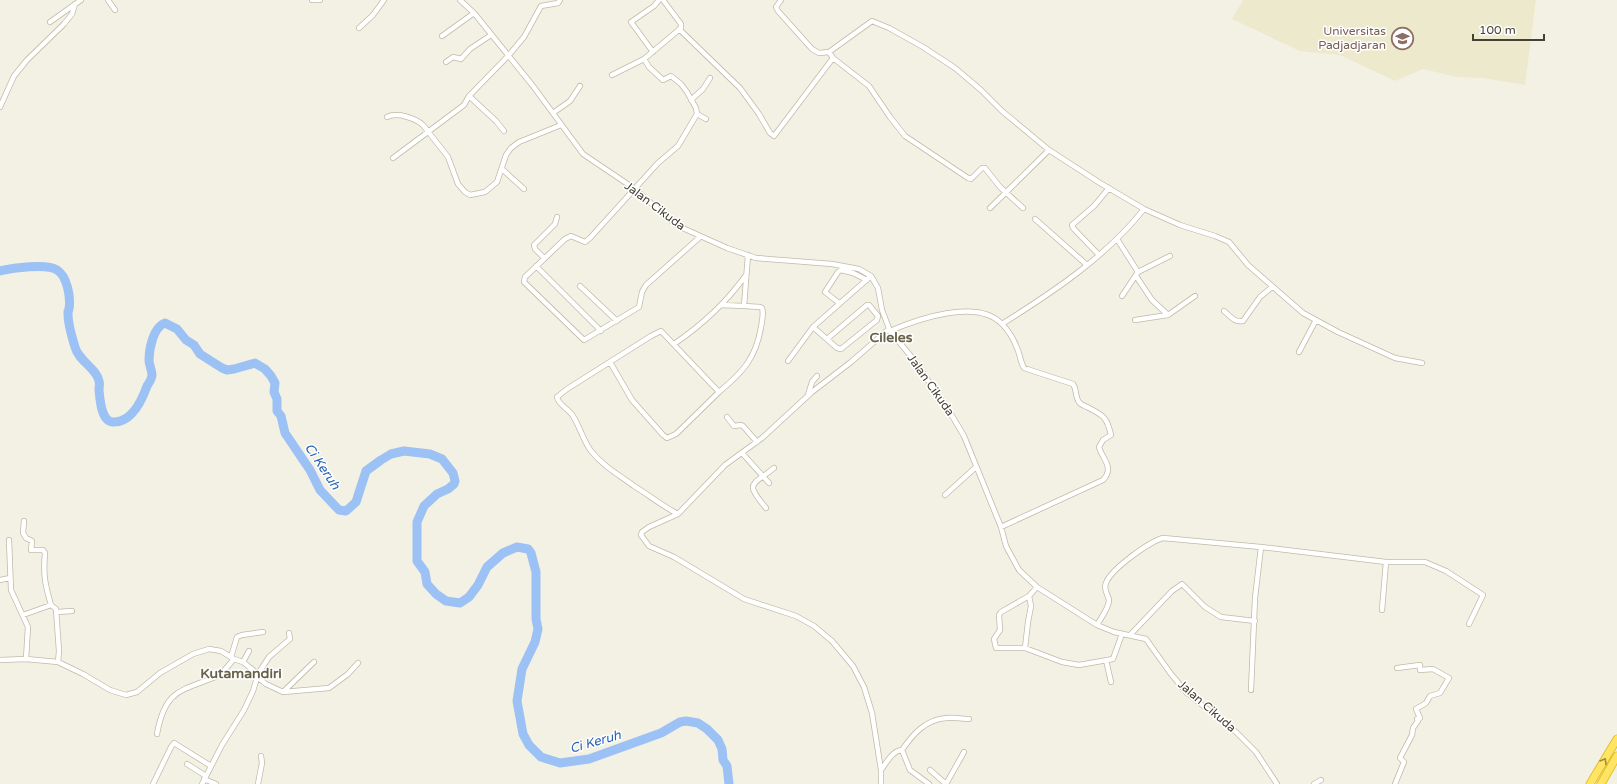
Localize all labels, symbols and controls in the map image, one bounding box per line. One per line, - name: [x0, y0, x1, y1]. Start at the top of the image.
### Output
- scale bar: [1473, 16, 1544, 42]
- text: 100 m: [1479, 23, 1516, 37]
- place label: Universitas Padjadjaran: [1318, 24, 1386, 52]
- school or university icon: Universitas Padjadjaran: [1389, 25, 1415, 51]
- street label: Jalan Cikuda: [622, 179, 688, 233]
- district label: Cileles: [870, 329, 913, 346]
- street label: Jalan Cikuda: [905, 351, 957, 419]
- water label: Ci Keruh: [301, 440, 344, 494]
- district label: Kutamandiri: [200, 665, 282, 682]
- street label: Jalan Cikuda: [1175, 677, 1239, 735]
- water label: Ci Keruh: [568, 727, 624, 757]
- one-way arrow: [1599, 758, 1606, 765]

